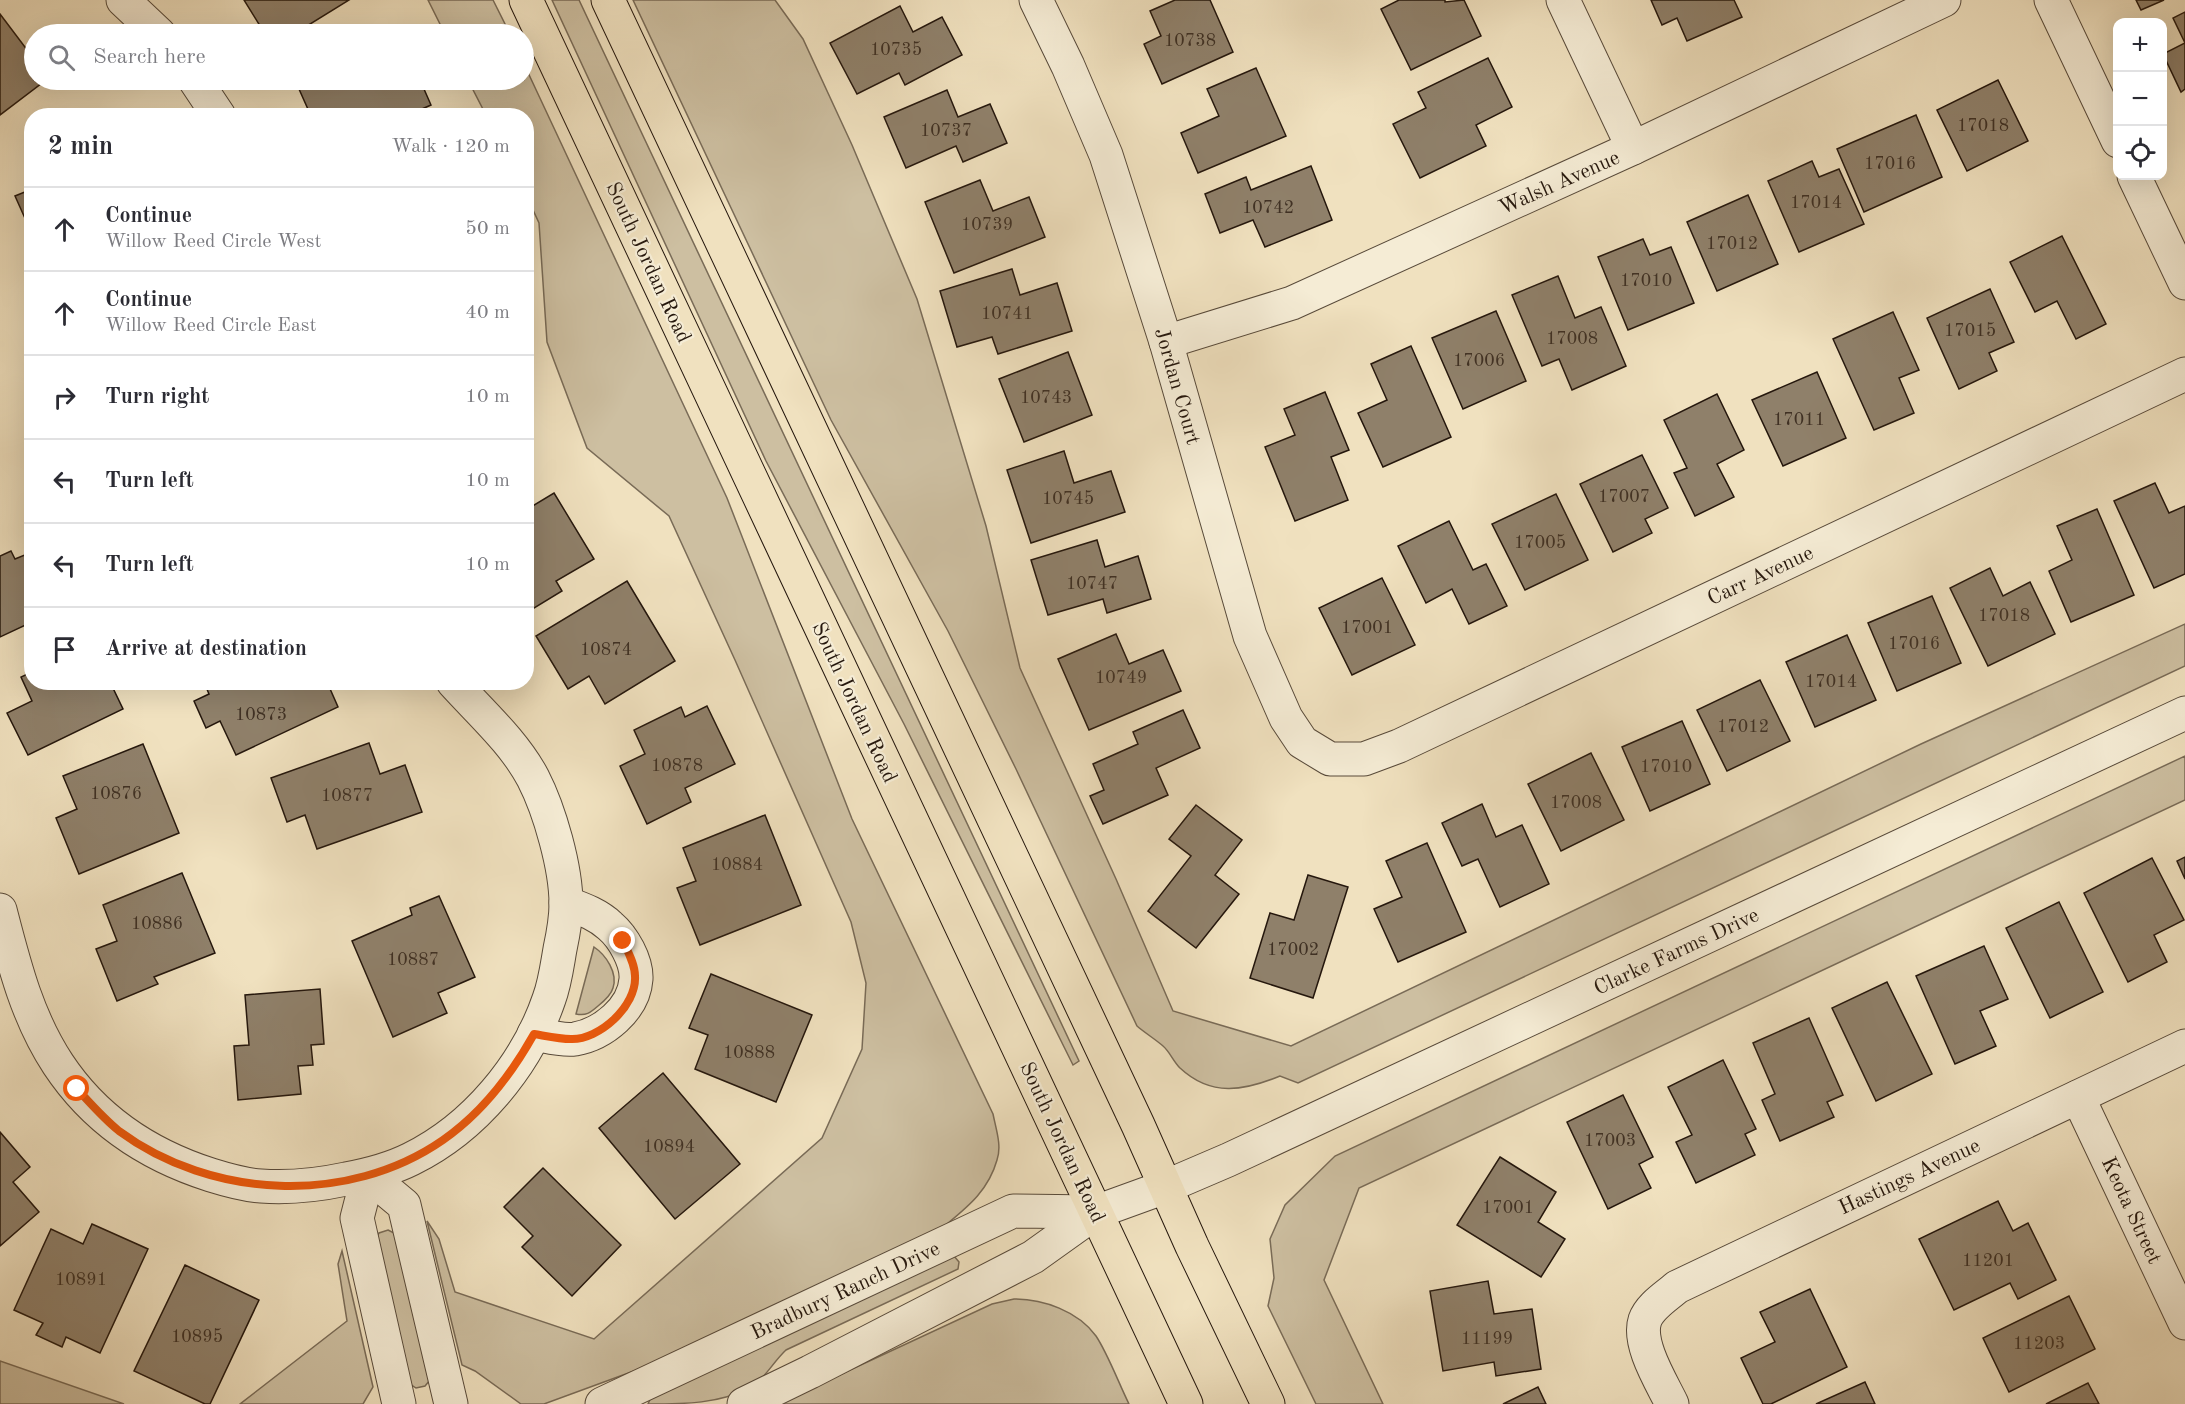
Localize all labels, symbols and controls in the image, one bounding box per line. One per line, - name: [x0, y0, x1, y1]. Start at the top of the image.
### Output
- map controls: [2113, 18, 2167, 180]
- button: +: [2113, 18, 2167, 72]
- search box: [24, 24, 534, 90]
- house number: 10738: [1164, 32, 1216, 50]
- icon: search: [45, 41, 78, 74]
- house number: 10735: [870, 41, 922, 59]
- text: Search here: [93, 46, 206, 68]
- button: −: [2113, 72, 2167, 126]
- house number: 17018: [1957, 117, 2009, 135]
- house number: 10737: [920, 122, 972, 140]
- button: locate: [2113, 126, 2167, 180]
- text: 2 min: [48, 134, 113, 160]
- text: Walk · 120 m: [391, 137, 510, 157]
- street label: Walsh Avenue: [1496, 147, 1623, 219]
- house number: 17016: [1864, 155, 1916, 173]
- street label: South Jordan Road: [601, 179, 694, 346]
- house number: 17014: [1790, 194, 1842, 212]
- house number: 10742: [1242, 199, 1294, 217]
- text: Continue: [105, 205, 192, 227]
- icon: ahead: [48, 213, 81, 246]
- house number: 10739: [961, 216, 1013, 234]
- text: 50 m: [465, 219, 510, 239]
- text: Willow Reed Circle West: [105, 232, 321, 252]
- house number: 17012: [1706, 235, 1758, 253]
- house number: 17010: [1620, 272, 1672, 290]
- text: Continue: [105, 289, 192, 311]
- icon: ahead: [48, 297, 81, 330]
- text: 40 m: [465, 303, 510, 323]
- house number: 10741: [981, 305, 1033, 323]
- text: Willow Reed Circle East: [105, 316, 316, 336]
- house number: 17015: [1944, 322, 1996, 340]
- street label: Jordan Court: [1150, 326, 1203, 447]
- house number: 17008: [1546, 330, 1598, 348]
- house number: 17006: [1453, 352, 1505, 370]
- icon: right: [48, 381, 81, 414]
- text: Turn right: [105, 386, 209, 408]
- text: 10 m: [465, 387, 510, 407]
- house number: 10743: [1020, 389, 1072, 407]
- house number: 17011: [1773, 411, 1825, 429]
- icon: left: [48, 465, 81, 498]
- text: Turn left: [105, 470, 194, 492]
- text: 10 m: [465, 471, 510, 491]
- house number: 17007: [1598, 488, 1650, 506]
- house number: 10745: [1042, 490, 1094, 508]
- house number: 17005: [1514, 534, 1566, 552]
- street label: Carr Avenue: [1704, 543, 1817, 610]
- icon: left: [48, 549, 81, 582]
- text: Turn left: [105, 554, 194, 576]
- text: 10 m: [465, 555, 510, 575]
- house number: 10747: [1066, 575, 1118, 593]
- house number: 17018: [1978, 607, 2030, 625]
- street label: South Jordan Road: [807, 619, 900, 786]
- house number: 17001: [1341, 619, 1393, 637]
- icon: arrive: [48, 633, 81, 666]
- house number: 17016: [1888, 635, 1940, 653]
- text: Arrive at destination: [105, 638, 307, 660]
- house number: 10874: [580, 641, 632, 659]
- house number: 10749: [1095, 669, 1147, 687]
- house number: 17014: [1805, 673, 1857, 691]
- house number: 10873: [235, 706, 287, 724]
- house number: 17012: [1717, 718, 1769, 736]
- house number: 10878: [651, 757, 703, 775]
- house number: 17010: [1640, 758, 1692, 776]
- house number: 10876: [90, 785, 142, 803]
- house number: 10877: [321, 787, 373, 805]
- house number: 17008: [1550, 794, 1602, 812]
- house number: 10884: [711, 856, 763, 874]
- street label: Clarke Farms Drive: [1591, 905, 1762, 1000]
- house number: 10886: [131, 915, 183, 933]
- route end: [609, 927, 635, 953]
- house number: 17002: [1267, 941, 1319, 959]
- house number: 10887: [387, 951, 439, 969]
- house number: 10888: [723, 1044, 775, 1062]
- street label: South Jordan Road: [1015, 1059, 1108, 1226]
- route start: [63, 1075, 89, 1101]
- house number: 17003: [1584, 1132, 1636, 1150]
- street label: Hastings Avenue: [1836, 1135, 1984, 1219]
- house number: 10894: [643, 1138, 695, 1156]
- street label: Keota Street: [2097, 1154, 2165, 1267]
- house number: 17001: [1482, 1199, 1534, 1217]
- street label: Bradbury Ranch Drive: [748, 1238, 943, 1344]
- house number: 11201: [1962, 1252, 2014, 1270]
- house number: 10891: [55, 1271, 107, 1289]
- house number: 10895: [171, 1328, 223, 1346]
- house number: 11199: [1461, 1330, 1513, 1348]
- house number: 11203: [2013, 1335, 2065, 1353]

